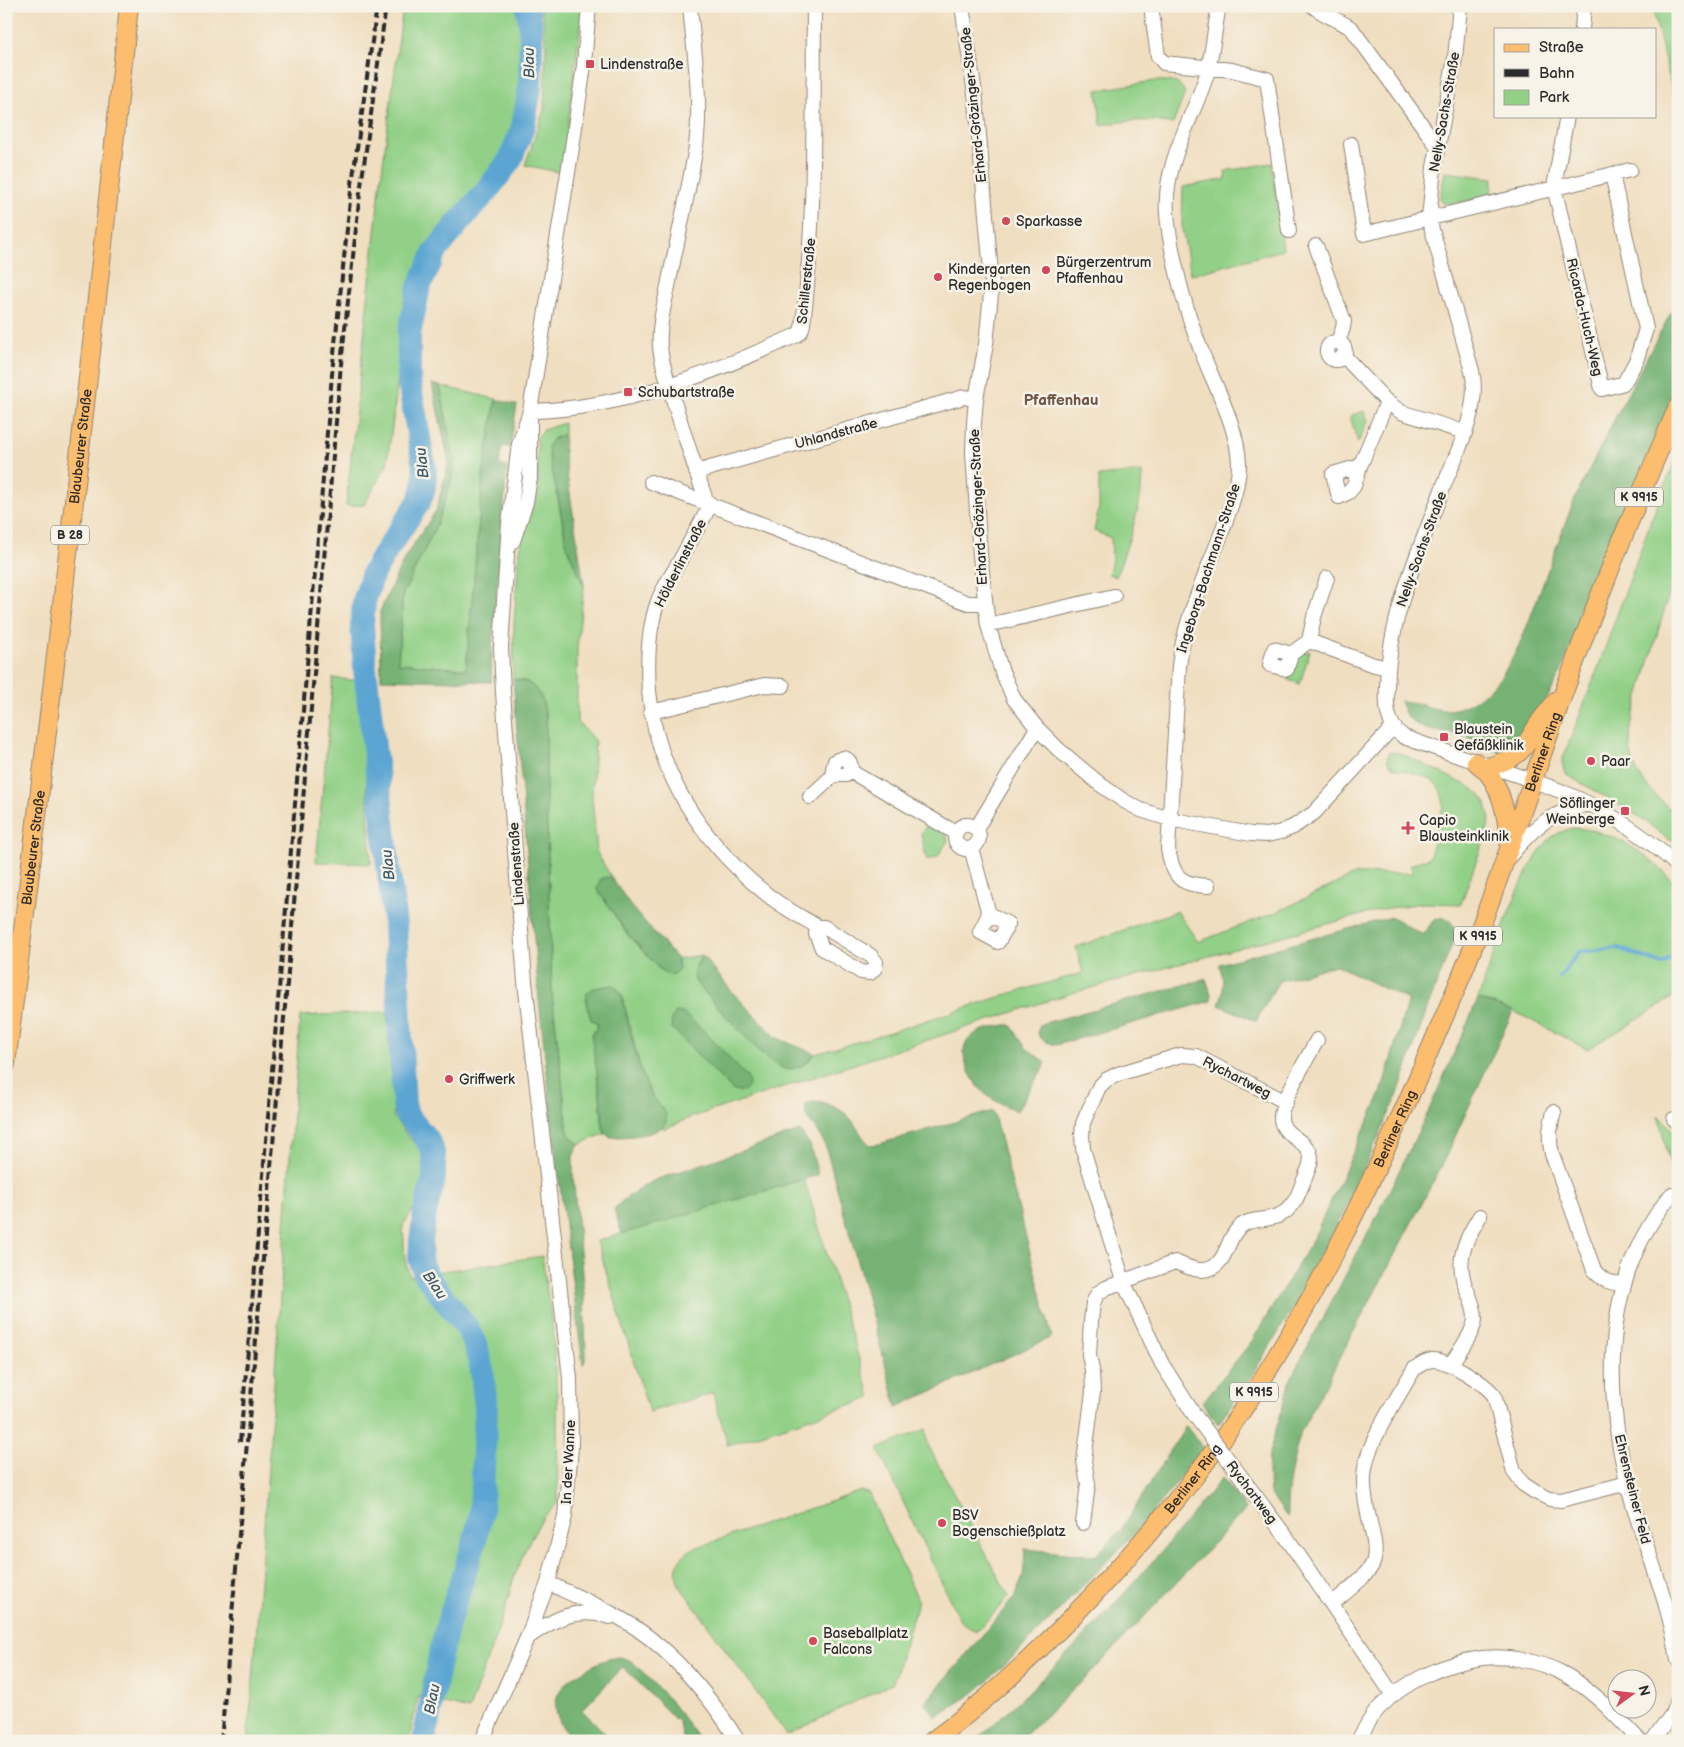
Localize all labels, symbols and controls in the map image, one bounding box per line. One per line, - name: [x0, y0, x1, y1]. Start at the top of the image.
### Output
- street label: Erhard-Grözinger-Straße: [957, 26, 990, 184]
- legend: [1494, 28, 1656, 118]
- text: Straße: [1539, 38, 1584, 57]
- water label: Blau: [520, 47, 539, 78]
- street label: Nelly-Sachs-Straße: [1426, 51, 1463, 174]
- place label: Lindenstraße: [600, 56, 683, 73]
- marker: Lindenstraße: [584, 58, 596, 70]
- text: Bahn: [1539, 64, 1575, 83]
- text: Park: [1539, 88, 1570, 107]
- place label: Sparkasse: [1016, 213, 1082, 230]
- marker: Sparkasse: [1000, 215, 1012, 227]
- street label: Schillerstraße: [794, 237, 819, 325]
- place label: Bürgerzentrum Pfaffenhau: [1056, 254, 1151, 287]
- street label: Ricarda-Huch-Weg: [1563, 256, 1606, 378]
- place label: Kindergarten Regenbogen: [948, 261, 1031, 294]
- marker: Bürgerzentrum Pfaffenhau: [1040, 264, 1052, 276]
- marker: Kindergarten Regenbogen: [932, 271, 944, 283]
- place label: Schubartstraße: [638, 384, 735, 401]
- marker: Schubartstraße: [622, 386, 634, 398]
- street label: Blaubeurer Straße: [66, 388, 96, 505]
- district label: Pfaffenhau: [1024, 391, 1098, 410]
- street label: Uhlandstraße: [793, 414, 879, 453]
- street label: Erhard-Grözinger-Straße: [966, 428, 991, 586]
- water label: Blau: [411, 446, 434, 479]
- street label: Ingeborg-Bachmann-Straße: [1173, 481, 1244, 655]
- road number: K 9915: [1615, 488, 1663, 507]
- street label: Nelly-Sachs-Straße: [1393, 489, 1450, 609]
- street label: Hölderlinstraße: [651, 516, 710, 610]
- road number: B 28: [51, 526, 89, 544]
- street label: Berliner Ring: [1522, 710, 1565, 794]
- place label: Blaustein Gefäßklinik: [1454, 721, 1524, 754]
- marker: Blaustein Gefäßklinik: [1438, 731, 1450, 743]
- place label: Paar: [1601, 753, 1631, 770]
- marker: Paar: [1585, 755, 1597, 767]
- street label: Blaubeurer Straße: [18, 789, 49, 906]
- place label: Söflinger Weinberge: [1546, 795, 1616, 828]
- marker: Söflinger Weinberge: [1619, 805, 1631, 817]
- place label: Capio Blausteinklinik: [1419, 812, 1509, 845]
- marker: Capio Blausteinklinik: [1401, 821, 1415, 835]
- street label: Lindenstraße: [505, 822, 528, 906]
- water label: Blau: [377, 848, 400, 881]
- road number: K 9915: [1454, 926, 1502, 946]
- street label: Rychartweg: [1200, 1053, 1274, 1102]
- place label: Griffwerk: [459, 1071, 515, 1088]
- marker: Griffwerk: [443, 1073, 455, 1085]
- street label: Berliner Ring: [1370, 1087, 1420, 1171]
- water label: Blau: [418, 1267, 451, 1304]
- road number: K 9915: [1230, 1382, 1278, 1401]
- street label: In der Wanne: [558, 1419, 579, 1505]
- street label: Ehrensteiner Feld: [1611, 1432, 1654, 1546]
- street label: Berliner Ring: [1161, 1441, 1225, 1517]
- street label: Rychartweg: [1222, 1457, 1281, 1527]
- place label: BSV Bogenschießplatz: [952, 1507, 1066, 1540]
- marker: BSV Bogenschießplatz: [936, 1517, 948, 1529]
- place label: Baseballplatz Falcons: [823, 1625, 908, 1658]
- marker: Baseballplatz Falcons: [807, 1635, 819, 1647]
- north arrow: [1606, 1670, 1656, 1720]
- water label: Blau: [420, 1682, 445, 1716]
- text: N: [1635, 1683, 1654, 1698]

